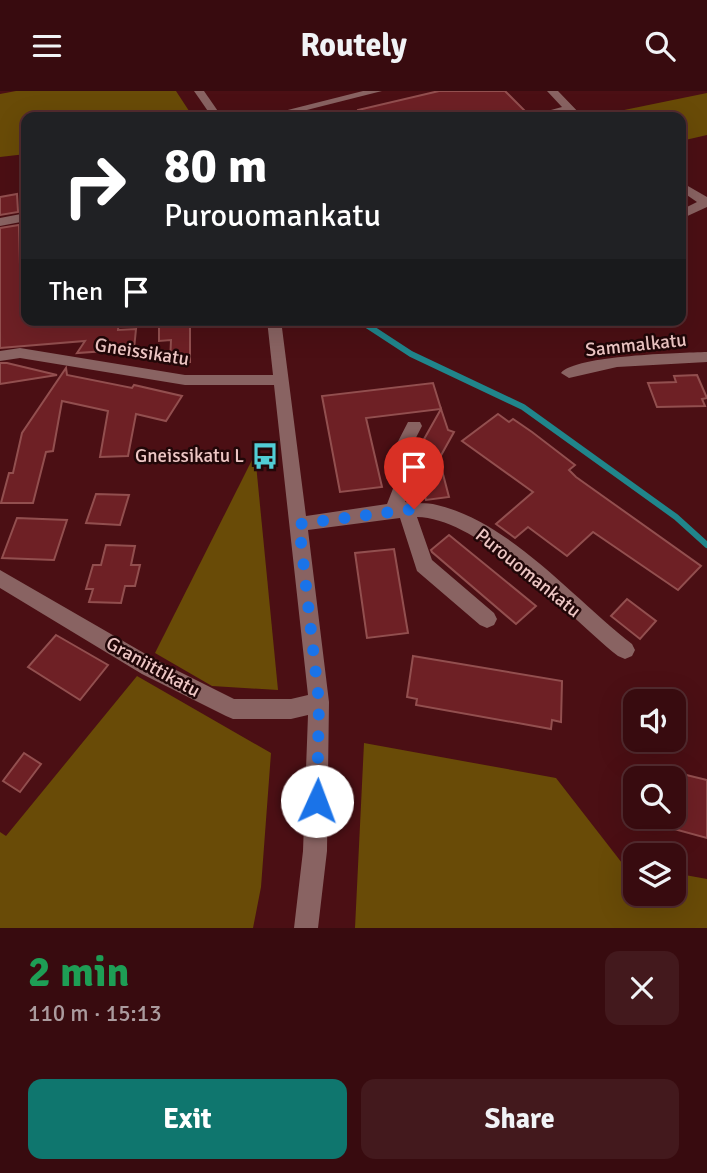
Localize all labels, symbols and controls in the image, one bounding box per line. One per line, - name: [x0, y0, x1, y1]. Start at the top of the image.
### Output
- text: Routely: [300, 26, 407, 65]
- icon: menu: [28, 27, 66, 65]
- icon: search: [641, 27, 679, 65]
- text: 80 m: [164, 136, 267, 196]
- icon: right: [49, 140, 140, 231]
- text: Purouomankatu: [164, 196, 381, 235]
- icon: arrive: [117, 273, 155, 311]
- text: Then: [49, 276, 103, 308]
- street label: Sammalkatu: [584, 328, 688, 362]
- street label: Gneissikatu: [93, 333, 191, 371]
- pin: [384, 437, 444, 509]
- bus stop icon: Gneissikatu L: [250, 441, 280, 471]
- place label: Gneissikatu L: [135, 444, 244, 468]
- icon: arrive: [395, 448, 433, 486]
- street label: Purouomankatu: [470, 523, 586, 623]
- street label: Graniittikatu: [102, 631, 204, 703]
- map controls: [623, 689, 686, 906]
- button: sound: [623, 689, 686, 752]
- position arrow: [280, 764, 354, 838]
- button: search: [623, 766, 686, 829]
- button: layers: [623, 843, 686, 906]
- text: 2 min: [28, 947, 129, 998]
- button: close: [605, 951, 679, 1025]
- text: 110 m · 15:13: [28, 999, 162, 1028]
- button: Exit: [28, 1079, 347, 1159]
- button: Share: [361, 1079, 679, 1159]

